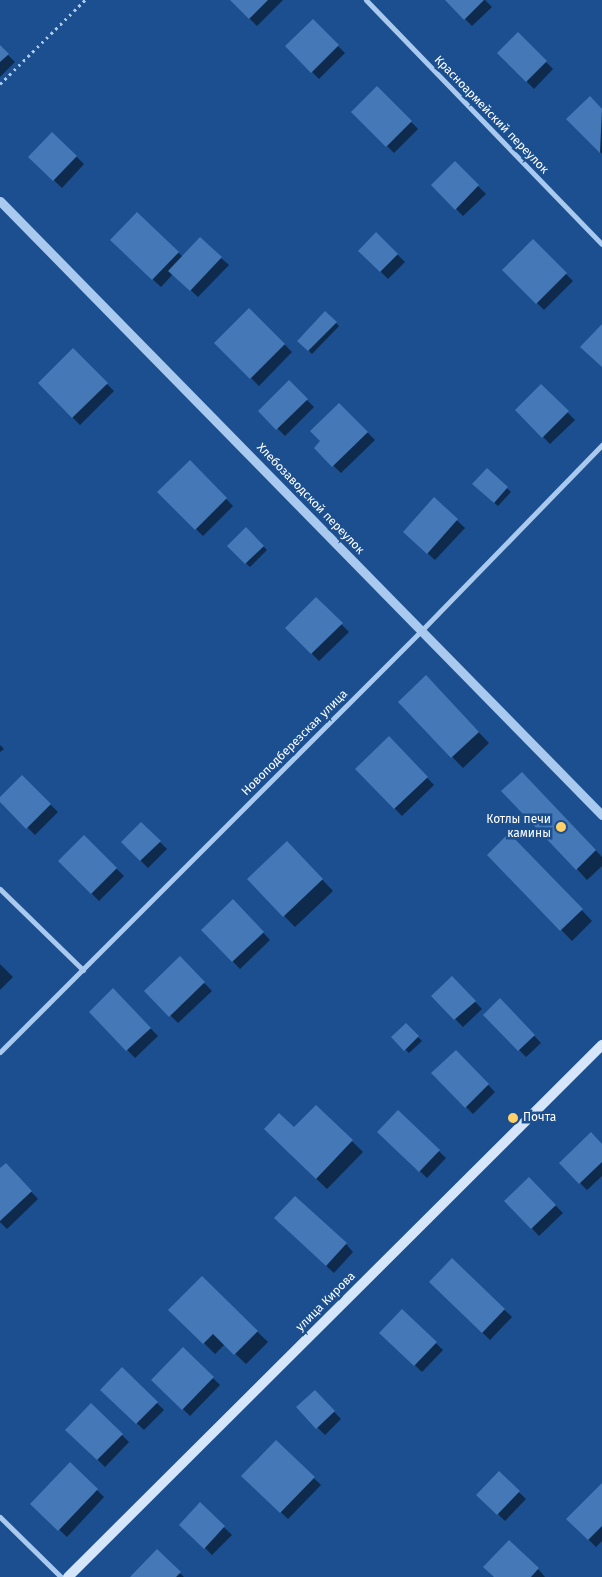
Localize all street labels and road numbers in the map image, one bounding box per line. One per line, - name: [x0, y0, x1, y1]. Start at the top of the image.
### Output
- street label: Красноармейский переулок: [431, 53, 551, 177]
- street label: Хлебозаводской переулок: [253, 441, 367, 557]
- street label: Новоподберезская улица: [239, 687, 351, 799]
- street label: улица Кирова: [293, 1269, 359, 1335]

